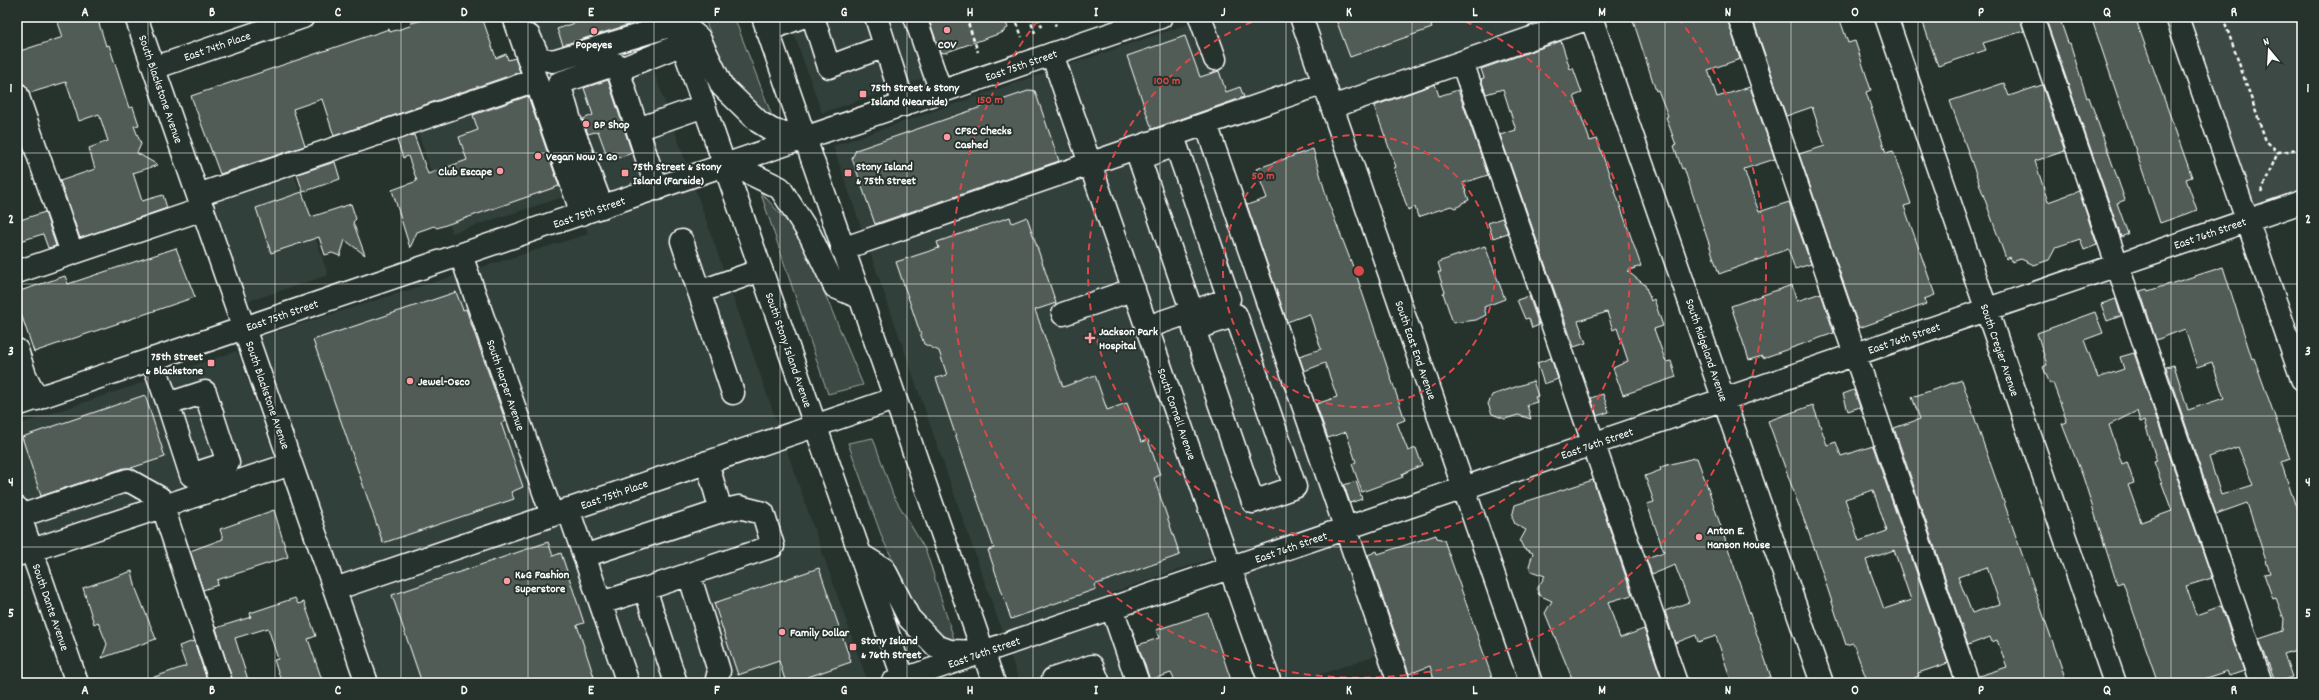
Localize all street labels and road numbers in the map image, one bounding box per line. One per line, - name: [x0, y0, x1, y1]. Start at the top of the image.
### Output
- street label: East 74th Place: [182, 28, 253, 67]
- street label: South Blackstone Avenue: [133, 33, 186, 146]
- street label: East 75th Street: [983, 46, 1060, 87]
- street label: East 75th Street: [551, 193, 628, 234]
- street label: East 76th Street: [2172, 214, 2250, 255]
- street label: South Stony Island Avenue: [760, 291, 815, 410]
- street label: East 75th Street: [244, 296, 321, 337]
- street label: South Ridgeland Avenue: [1680, 297, 1731, 404]
- street label: South East End Avenue: [1390, 299, 1440, 402]
- street label: South Cregier Avenue: [1975, 302, 2022, 399]
- street label: East 76th Street: [1866, 319, 1944, 360]
- street label: South Harper Avenue: [481, 338, 528, 433]
- street label: South Blackstone Avenue: [240, 339, 293, 452]
- street label: South Cornell Avenue: [1152, 366, 1199, 463]
- street label: East 76th Street: [1559, 424, 1637, 465]
- street label: East 75th Place: [579, 476, 650, 515]
- street label: East 76th Street: [1253, 528, 1331, 569]
- street label: South Dante Avenue: [27, 562, 72, 653]
- street label: East 76th Street: [946, 633, 1024, 674]

